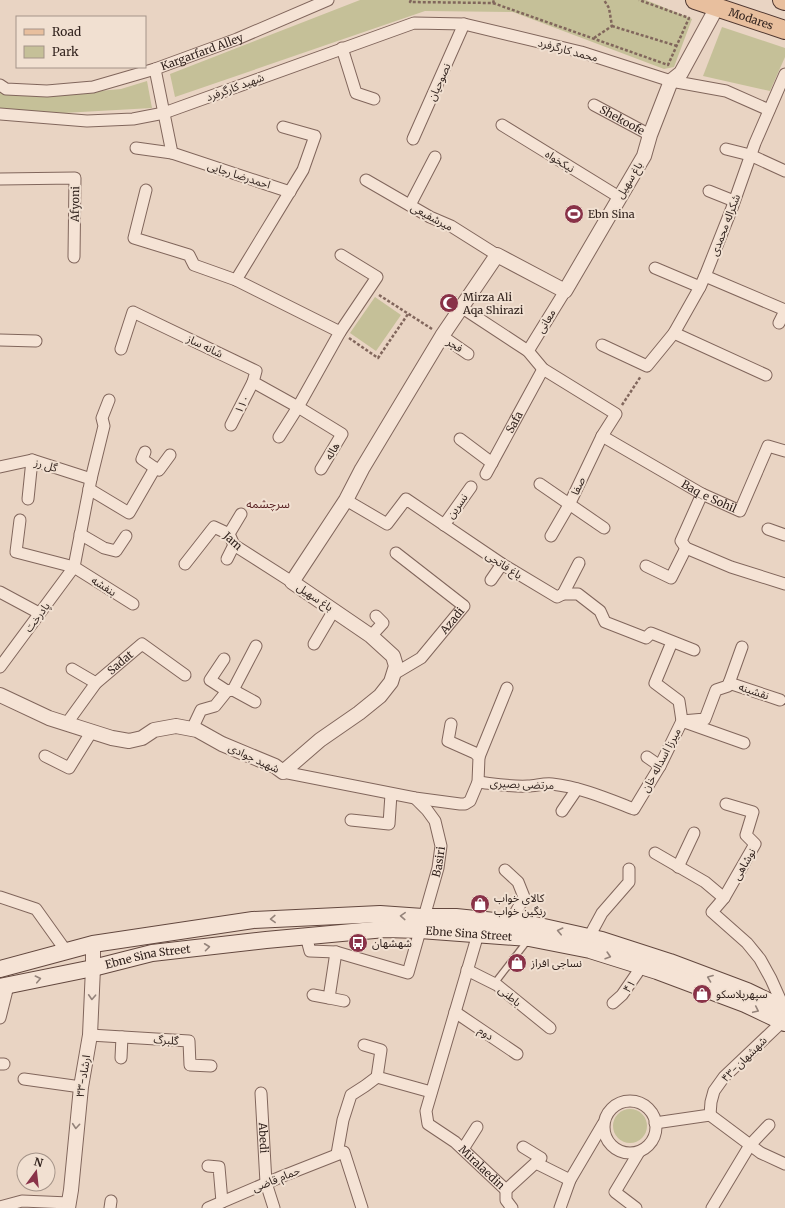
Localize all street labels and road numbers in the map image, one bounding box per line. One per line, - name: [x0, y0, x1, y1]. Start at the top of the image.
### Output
- street label: Modares: [727, 5, 775, 33]
- street label: Kargarfard Alley: [159, 30, 246, 73]
- street label: محمد کارگرفرد: [536, 35, 600, 65]
- street label: نصوحیان: [424, 61, 454, 103]
- street label: شهید کارگرفرد: [204, 70, 266, 104]
- street label: Shekoofe: [597, 102, 647, 138]
- street label: نیکخواه: [543, 147, 577, 175]
- street label: احمدرضا رجایی: [206, 158, 272, 192]
- street label: باغ سهیل: [613, 159, 646, 202]
- street label: Afyoni: [68, 186, 82, 223]
- street label: شکراله محمدی: [707, 192, 743, 258]
- street label: میرشفیعی: [408, 200, 456, 234]
- street label: معانی: [533, 306, 559, 336]
- street label: شانه ساز: [184, 331, 226, 361]
- street label: فجر: [444, 334, 466, 355]
- street label: ۱۱۰: [231, 392, 253, 416]
- street label: Safa: [503, 409, 526, 435]
- street label: هاله: [322, 440, 342, 462]
- street label: گل رز: [32, 455, 60, 475]
- street label: صفا: [568, 475, 588, 497]
- street label: Baq_e Sohil: [679, 477, 740, 516]
- street label: نسرین: [443, 491, 471, 521]
- street label: Jam: [220, 528, 245, 553]
- street label: باغ فاتحی: [483, 548, 525, 583]
- street label: بنفشه: [89, 573, 119, 599]
- street label: باغ سهیل: [294, 580, 336, 615]
- street label: پادرخت: [21, 599, 54, 635]
- street label: Azadi: [436, 604, 467, 637]
- street label: Sadat: [104, 647, 136, 677]
- street label: نقشینه: [737, 679, 771, 703]
- street label: میرزا اسداله خان: [638, 725, 684, 795]
- street label: شهید جوادی: [226, 740, 282, 776]
- street label: مرتضی بصیری: [490, 776, 555, 792]
- street label: Basiri: [429, 845, 448, 879]
- street label: نوشاهی: [729, 846, 759, 882]
- street label: Ebne Sina Street: [425, 923, 513, 944]
- street label: Ebne Sina Street: [104, 942, 192, 972]
- street label: ۴۱: [620, 977, 638, 995]
- street label: باطنی: [496, 983, 524, 1010]
- street label: دوم: [475, 1023, 496, 1044]
- street label: گلبرگ: [153, 1032, 180, 1048]
- street label: ۴۳-شهشهان: [718, 1033, 770, 1085]
- street label: ۳۳-ارشاد: [73, 1054, 93, 1098]
- street label: Abedi: [256, 1121, 271, 1154]
- street label: Miralaedin: [456, 1142, 508, 1193]
- street label: حمام قاضی: [250, 1163, 303, 1196]

